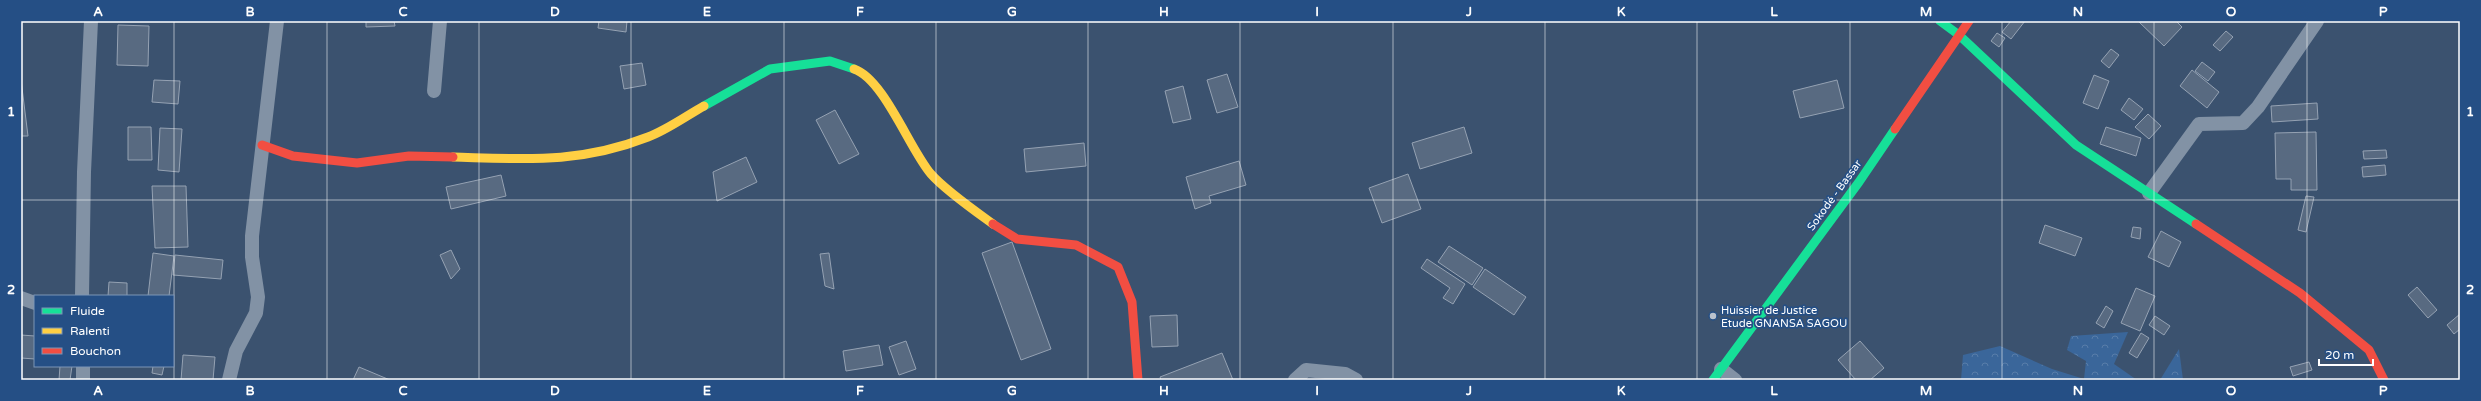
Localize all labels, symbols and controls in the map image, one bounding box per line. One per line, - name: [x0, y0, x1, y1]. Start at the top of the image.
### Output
- text: A: [93, 4, 103, 20]
- text: B: [245, 4, 255, 20]
- text: C: [398, 4, 408, 20]
- text: D: [550, 4, 560, 20]
- text: E: [703, 4, 711, 20]
- text: F: [856, 4, 864, 20]
- text: G: [1007, 4, 1017, 20]
- text: H: [1159, 4, 1169, 20]
- text: I: [1315, 4, 1319, 20]
- text: J: [1465, 4, 1472, 20]
- text: K: [1617, 4, 1626, 20]
- text: L: [1770, 4, 1778, 20]
- text: M: [1920, 4, 1932, 20]
- text: N: [2073, 4, 2083, 20]
- text: O: [2226, 4, 2237, 20]
- text: P: [2379, 4, 2388, 20]
- text: 1: [7, 104, 15, 120]
- text: 1: [2466, 104, 2474, 120]
- street label: Sokodé - Bassar: [1804, 157, 1865, 233]
- text: 2: [7, 282, 15, 298]
- text: 2: [2466, 282, 2474, 298]
- legend: [34, 295, 174, 367]
- text: Fluide: [70, 304, 105, 318]
- place label: Huissier de Justice Etude GNANSA SAGOU: [1721, 304, 1847, 330]
- marker: Huissier de Justice Etude GNANSA SAGOU: [1708, 311, 1718, 321]
- text: Ralenti: [70, 324, 110, 338]
- scale bar: [2319, 341, 2373, 367]
- text: Bouchon: [70, 344, 121, 358]
- text: 20 m: [2325, 348, 2354, 362]
- text: A: [93, 383, 103, 399]
- text: B: [245, 383, 255, 399]
- text: C: [398, 383, 408, 399]
- text: D: [550, 383, 560, 399]
- text: E: [703, 383, 711, 399]
- text: F: [856, 383, 864, 399]
- text: G: [1007, 383, 1017, 399]
- text: H: [1159, 383, 1169, 399]
- text: I: [1315, 383, 1319, 399]
- text: J: [1465, 383, 1472, 399]
- text: K: [1617, 383, 1626, 399]
- text: L: [1770, 383, 1778, 399]
- text: M: [1920, 383, 1932, 399]
- text: N: [2073, 383, 2083, 399]
- text: O: [2226, 383, 2237, 399]
- text: P: [2379, 383, 2388, 399]

